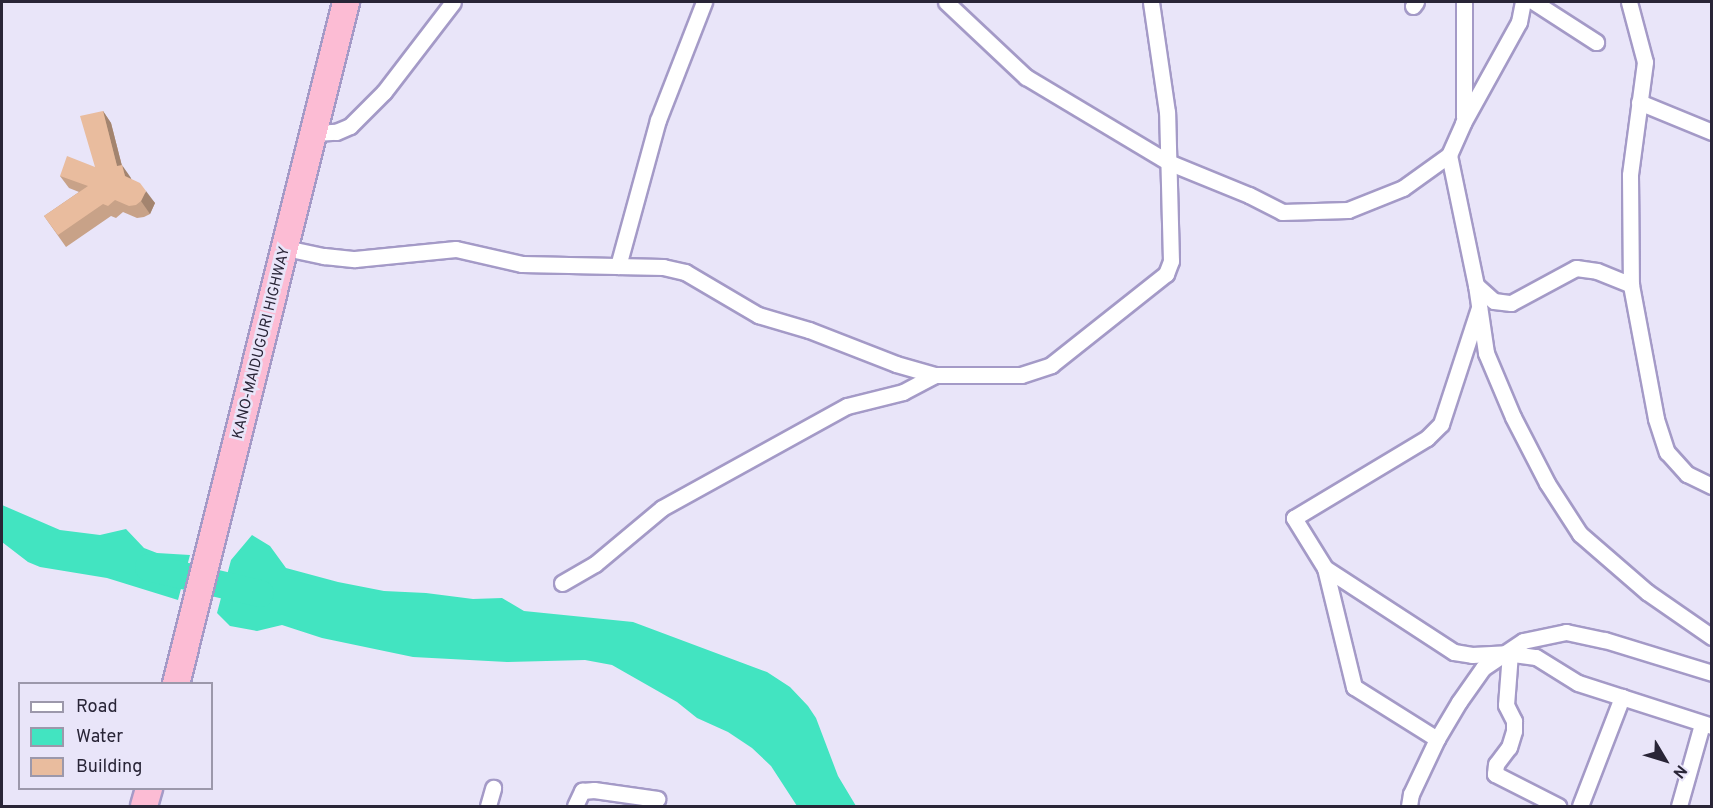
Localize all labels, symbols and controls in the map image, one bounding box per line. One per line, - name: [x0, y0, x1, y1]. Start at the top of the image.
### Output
- street label: KANO-MAIDUGURI HIGHWAY: [229, 245, 295, 441]
- legend: [18, 682, 213, 790]
- text: Road: [76, 696, 118, 719]
- text: Water: [76, 726, 123, 749]
- north arrow: [1635, 730, 1695, 790]
- text: Building: [76, 756, 142, 779]
- text: N: [1668, 760, 1691, 782]

